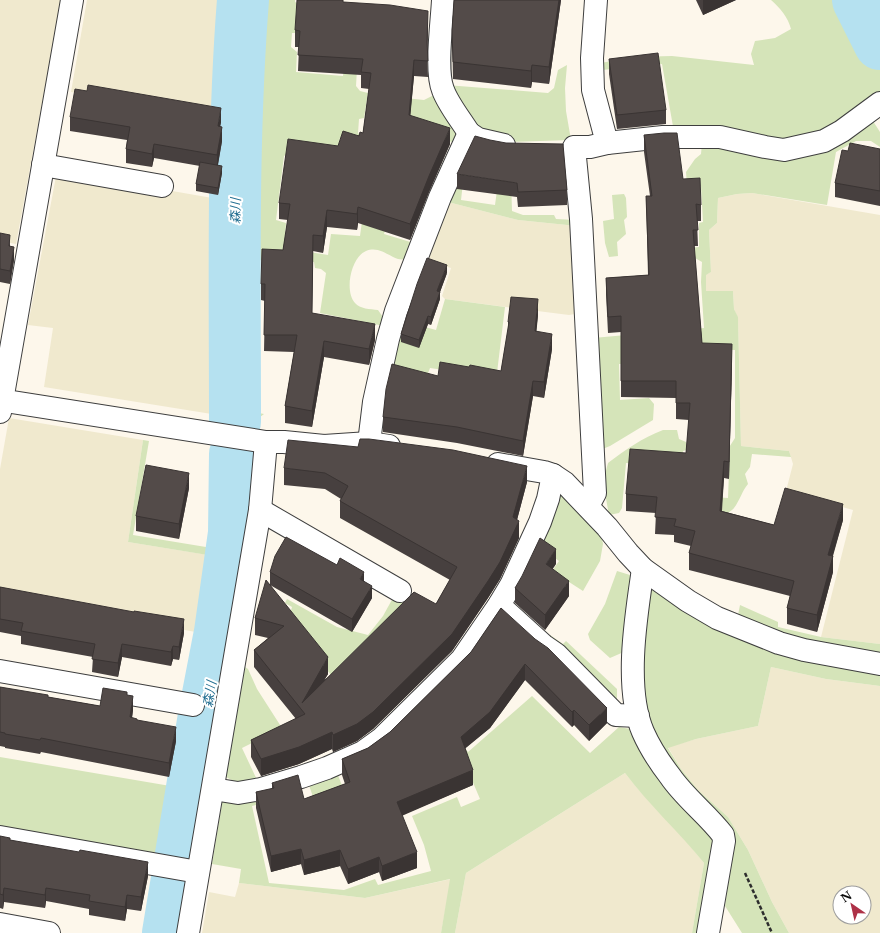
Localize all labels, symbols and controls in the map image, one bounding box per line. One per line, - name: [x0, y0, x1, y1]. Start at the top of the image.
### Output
- water label: 森川: [227, 196, 244, 224]
- water label: 森川: [199, 678, 220, 708]
- north arrow: [832, 885, 872, 925]
- text: N: [838, 888, 855, 905]

